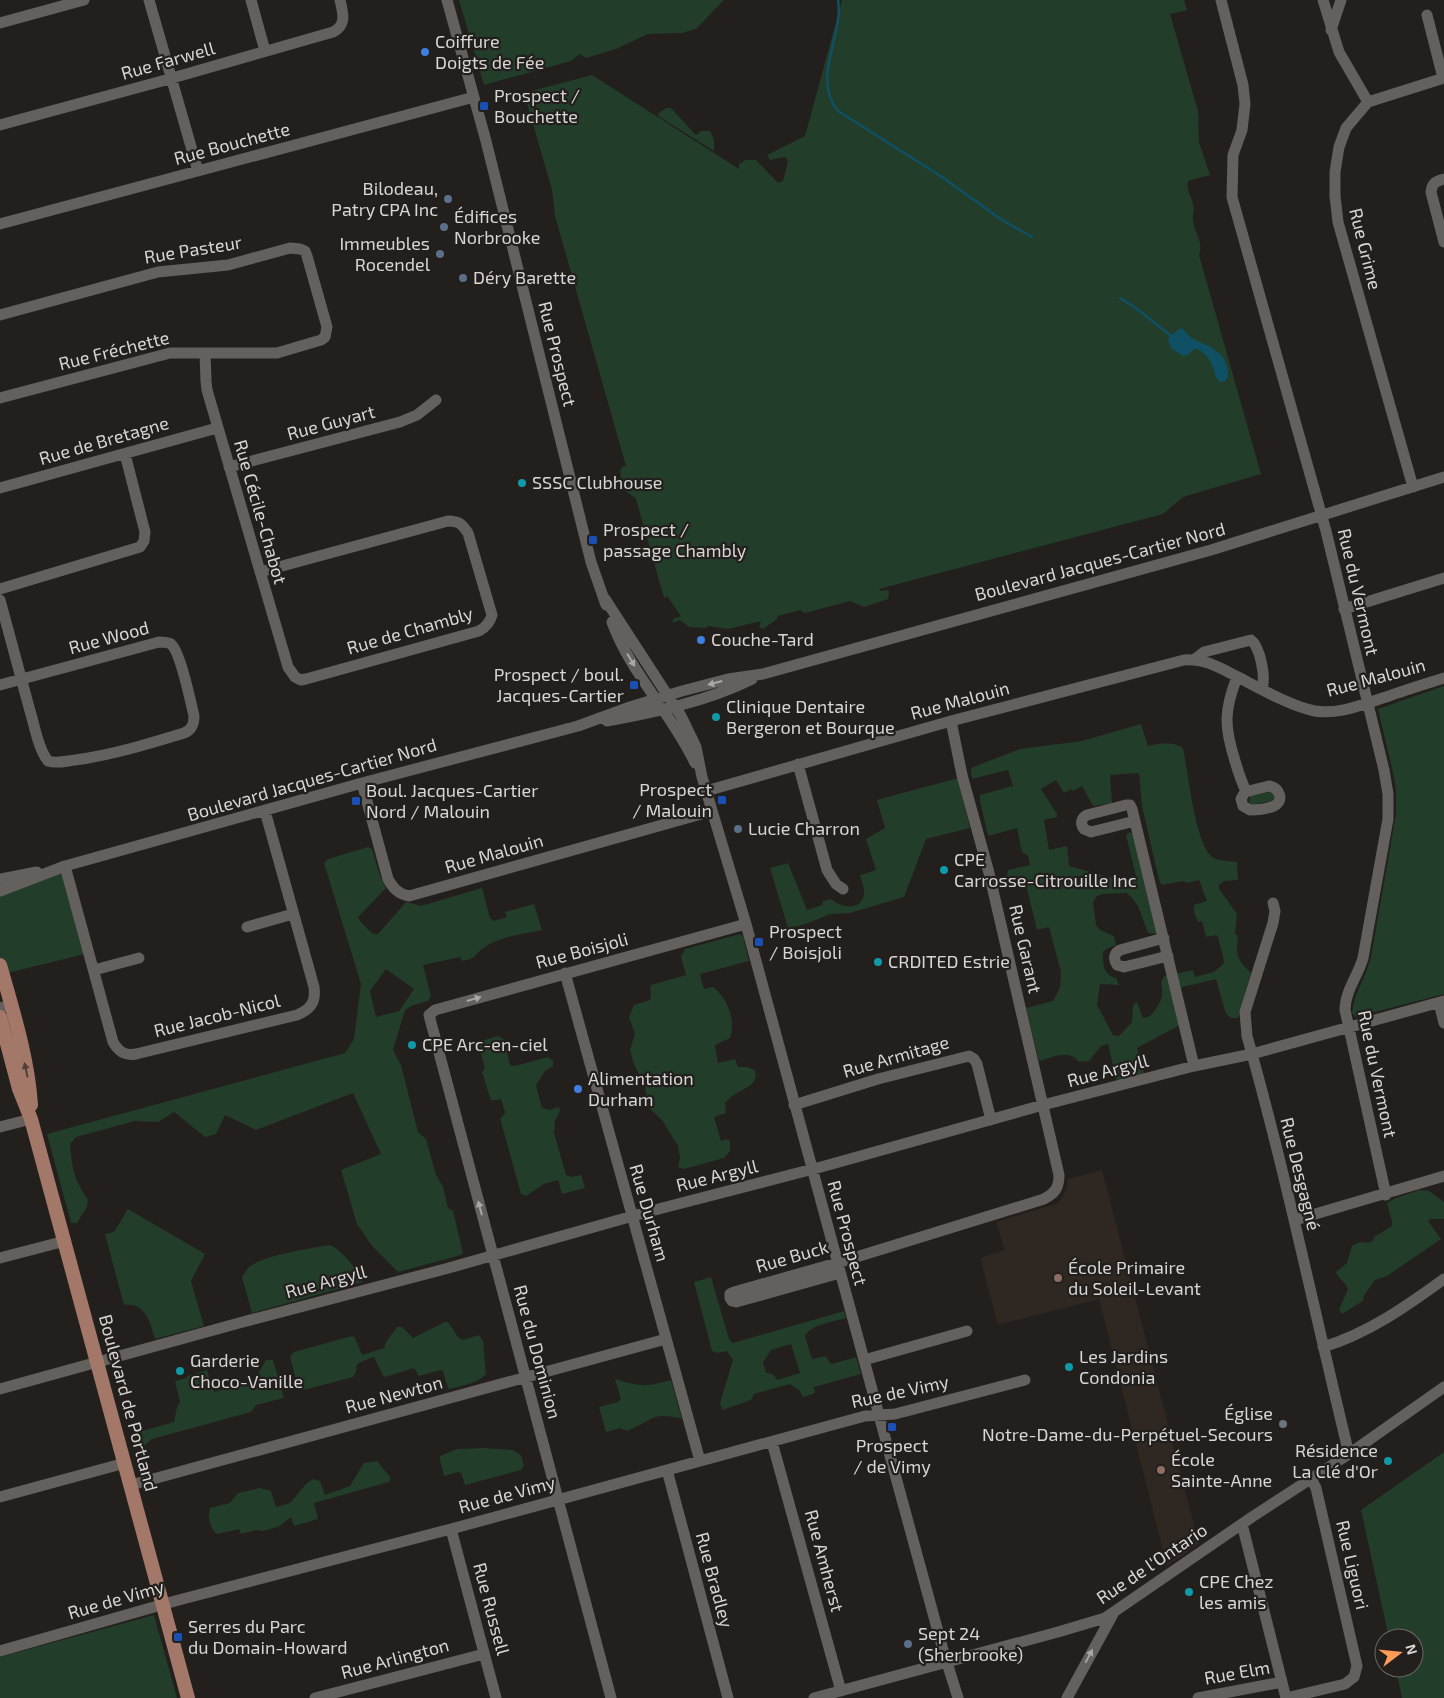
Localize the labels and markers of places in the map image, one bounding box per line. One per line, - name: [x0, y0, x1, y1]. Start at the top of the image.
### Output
- place label: Coiffure Doigts de Fée: [435, 30, 544, 73]
- marker: Coiffure Doigts de Fée: [419, 46, 431, 58]
- place label: Prospect / Bouchette: [494, 84, 580, 127]
- marker: Prospect / Bouchette: [478, 100, 490, 112]
- place label: Bilodeau, Patry CPA Inc: [331, 177, 438, 220]
- marker: Bilodeau, Patry CPA Inc: [442, 193, 454, 205]
- place label: Édifices Norbrooke: [454, 205, 540, 248]
- marker: Édifices Norbrooke: [438, 221, 450, 233]
- place label: Immeubles Rocendel: [339, 232, 431, 275]
- marker: Immeubles Rocendel: [434, 248, 446, 260]
- place label: Déry Barette: [473, 266, 576, 288]
- marker: Déry Barette: [457, 272, 469, 284]
- place label: SSSC Clubhouse: [532, 471, 662, 493]
- marker: SSSC Clubhouse: [516, 477, 528, 489]
- place label: Prospect / passage Chambly: [603, 518, 747, 561]
- marker: Prospect / passage Chambly: [587, 534, 599, 546]
- place label: Couche-Tard: [711, 628, 814, 650]
- marker: Couche-Tard: [695, 634, 707, 646]
- place label: Prospect / boul. Jacques-Cartier: [494, 663, 624, 706]
- marker: Prospect / boul. Jacques-Cartier: [628, 679, 640, 691]
- place label: Clinique Dentaire Bergeron et Bourque: [726, 695, 895, 738]
- marker: Clinique Dentaire Bergeron et Bourque: [710, 711, 722, 723]
- place label: Prospect / Malouin: [632, 778, 712, 821]
- place label: Boul. Jacques-Cartier Nord / Malouin: [366, 779, 538, 822]
- marker: Prospect / Malouin: [716, 794, 728, 806]
- marker: Boul. Jacques-Cartier Nord / Malouin: [350, 795, 362, 807]
- place label: Lucie Charron: [748, 817, 860, 839]
- marker: Lucie Charron: [732, 823, 744, 835]
- place label: CPE Carrosse-Citrouille Inc: [954, 848, 1137, 891]
- marker: CPE Carrosse-Citrouille Inc: [938, 864, 950, 876]
- place label: Prospect / Boisjoli: [769, 920, 842, 963]
- marker: Prospect / Boisjoli: [753, 936, 765, 948]
- place label: CRDITED Estrie: [888, 950, 1010, 972]
- marker: CRDITED Estrie: [872, 956, 884, 968]
- place label: CPE Arc-en-ciel: [422, 1033, 548, 1055]
- marker: CPE Arc-en-ciel: [406, 1039, 418, 1051]
- place label: Alimentation Durham: [588, 1067, 694, 1110]
- marker: Alimentation Durham: [572, 1083, 584, 1095]
- place label: École Primaire du Soleil-Levant: [1068, 1256, 1201, 1299]
- marker: École Primaire du Soleil-Levant: [1052, 1272, 1064, 1284]
- place label: Les Jardins Condonia: [1079, 1345, 1168, 1388]
- place label: Garderie Choco-Vanille: [190, 1349, 303, 1392]
- marker: Les Jardins Condonia: [1063, 1361, 1075, 1373]
- marker: Garderie Choco-Vanille: [174, 1365, 186, 1377]
- place label: Église Notre-Dame-du-Perpétuel-Secours: [982, 1402, 1273, 1445]
- marker: Église Notre-Dame-du-Perpétuel-Secours: [1277, 1418, 1289, 1430]
- marker: Prospect / de Vimy: [886, 1421, 898, 1433]
- place label: Prospect / de Vimy: [853, 1434, 931, 1477]
- place label: Résidence La Clé d'Or: [1292, 1439, 1378, 1482]
- place label: École Sainte-Anne: [1171, 1448, 1272, 1491]
- marker: Résidence La Clé d'Or: [1382, 1455, 1394, 1467]
- marker: École Sainte-Anne: [1155, 1464, 1167, 1476]
- place label: CPE Chez les amis: [1199, 1570, 1274, 1613]
- marker: CPE Chez les amis: [1183, 1586, 1195, 1598]
- place label: Serres du Parc du Domain-Howard: [188, 1615, 348, 1658]
- place label: Sept 24 (Sherbrooke): [918, 1622, 1023, 1665]
- marker: Serres du Parc du Domain-Howard: [172, 1631, 184, 1643]
- marker: Sept 24 (Sherbrooke): [902, 1638, 914, 1650]

